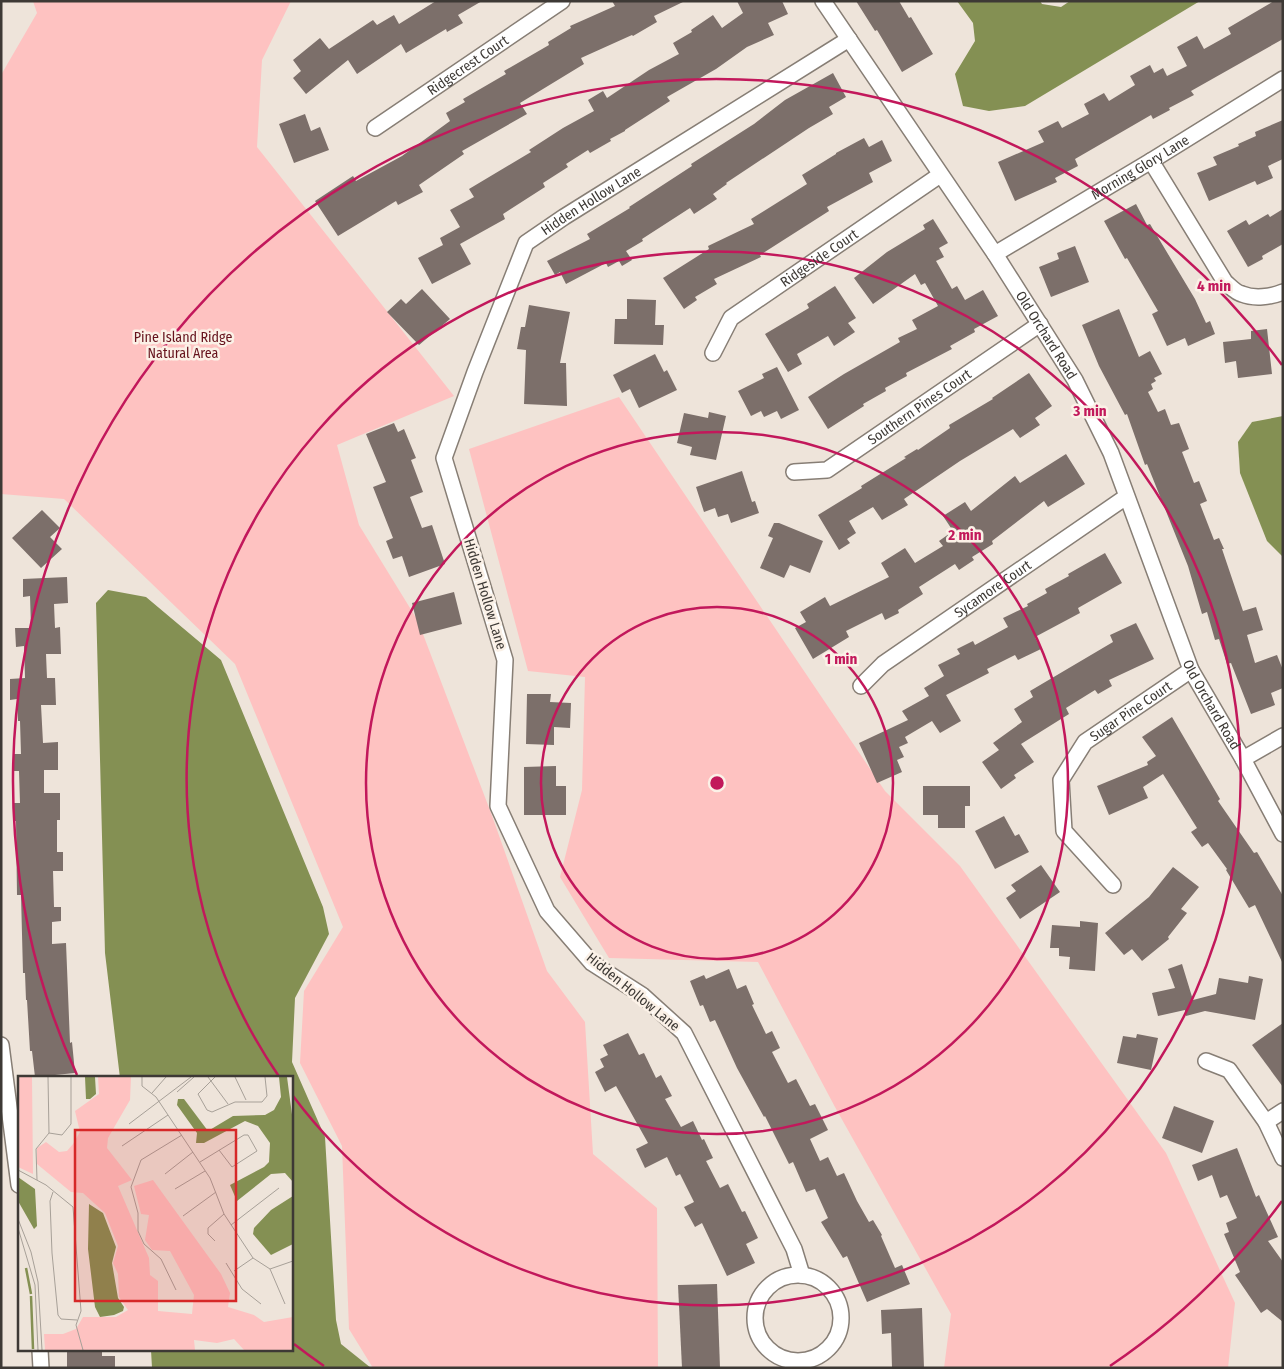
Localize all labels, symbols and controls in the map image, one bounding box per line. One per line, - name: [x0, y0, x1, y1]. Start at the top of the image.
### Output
- street label: Ridgecrest Court: [424, 31, 512, 99]
- street label: Morning Glory Lane: [1088, 131, 1192, 203]
- street label: Hidden Hollow Lane: [538, 163, 644, 239]
- street label: Ridgeside Court: [777, 225, 861, 290]
- text: 4 min: [1197, 277, 1231, 295]
- street label: Old Orchard Road: [1012, 288, 1081, 382]
- park label: Pine Island Ridge Natural Area: [134, 329, 232, 362]
- street label: Southern Pines Court: [864, 365, 975, 448]
- text: 3 min: [1072, 402, 1107, 420]
- text: 2 min: [947, 526, 982, 544]
- street label: Hidden Hollow Lane: [460, 537, 510, 651]
- street label: Sycamore Court: [951, 556, 1035, 621]
- text: 1 min: [825, 650, 857, 668]
- street label: Old Orchard Road: [1179, 657, 1244, 753]
- street label: Sugar Pine Court: [1086, 677, 1175, 745]
- centre of rings: [708, 774, 726, 792]
- street label: Hidden Hollow Lane: [583, 949, 683, 1035]
- inset map: [18, 1076, 292, 1352]

